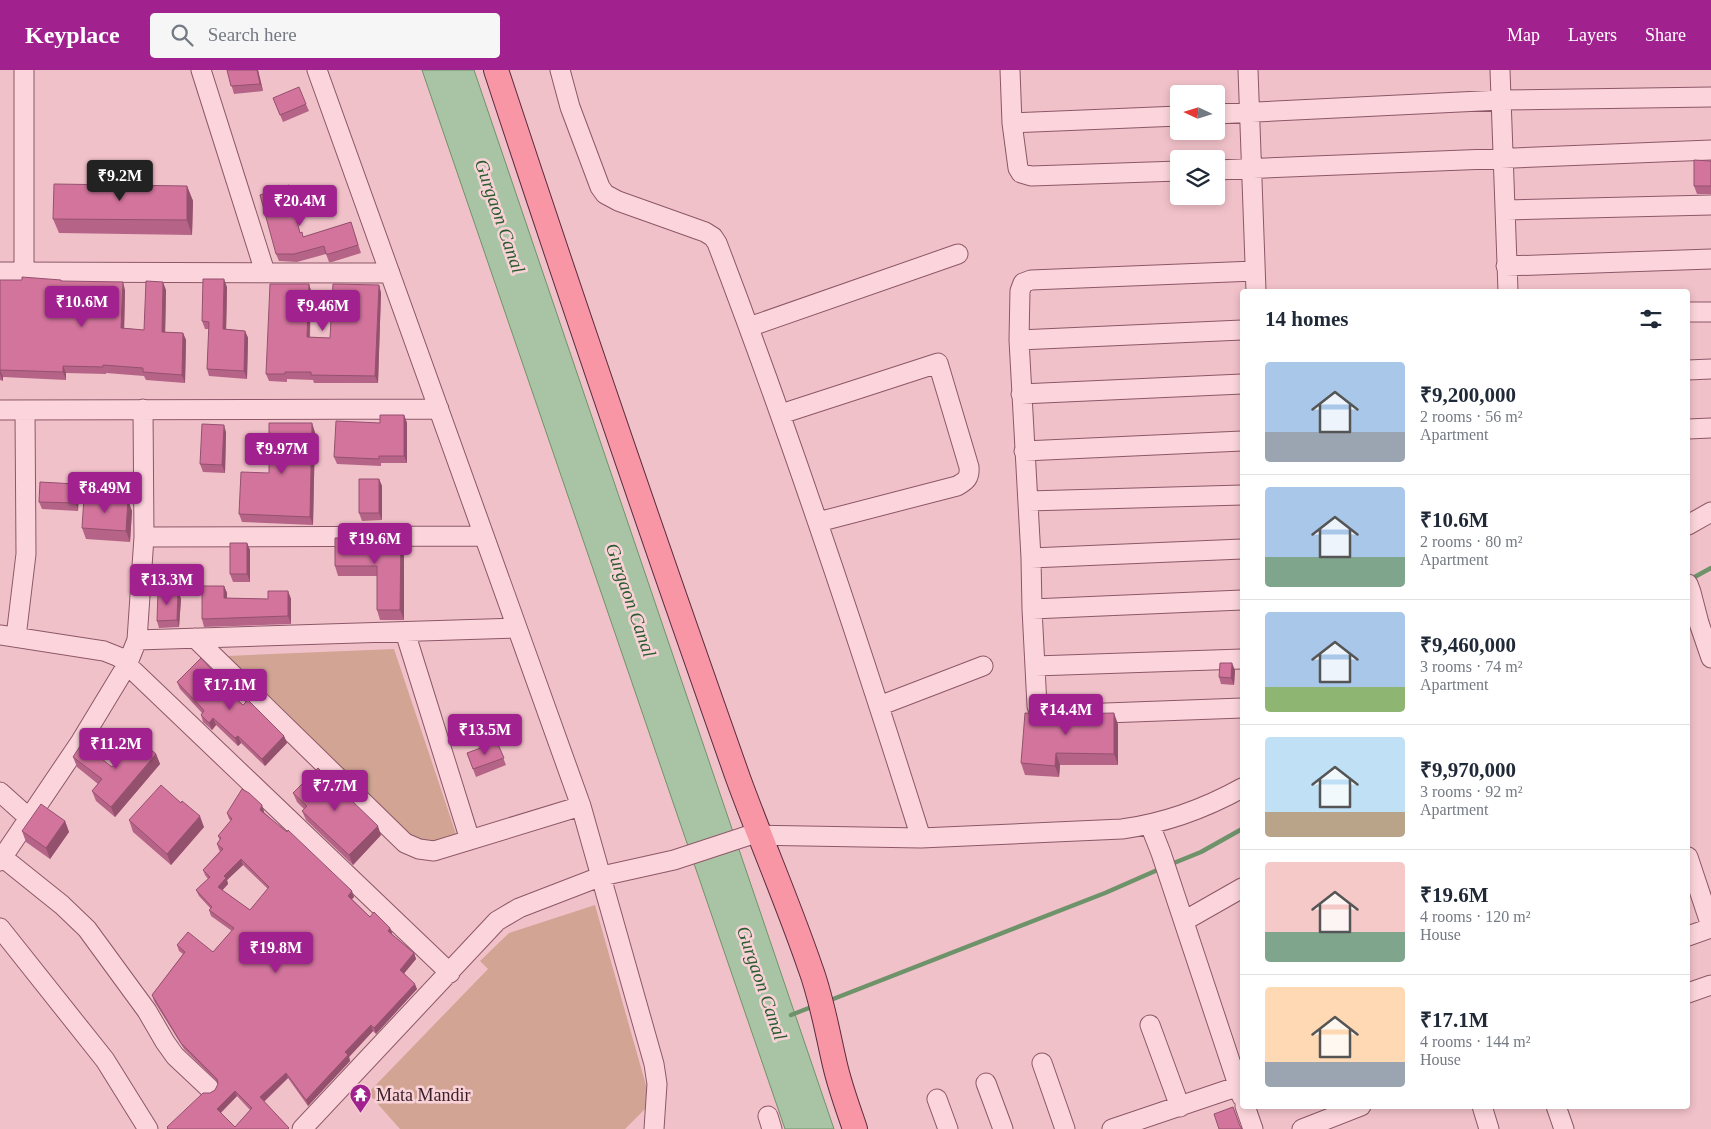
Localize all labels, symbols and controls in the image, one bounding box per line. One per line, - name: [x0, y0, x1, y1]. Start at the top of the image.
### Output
- search box: [150, 13, 500, 58]
- icon: search: [168, 21, 196, 49]
- text: Keyplace: [25, 22, 120, 48]
- text: Search here: [208, 24, 297, 45]
- text: Map: [1507, 25, 1540, 45]
- text: Layers: [1568, 25, 1617, 45]
- text: Share: [1645, 25, 1686, 45]
- north arrow: [1170, 85, 1225, 140]
- map controls: [1170, 85, 1225, 205]
- button: layers: [1170, 150, 1225, 205]
- water label: Gurgaon Canal: [471, 156, 529, 276]
- pin: ₹9.2M: [85, 160, 155, 202]
- text: ₹9.2M: [98, 167, 142, 184]
- pin: ₹20.4M: [259, 184, 341, 227]
- text: ₹20.4M: [274, 192, 326, 209]
- pin: ₹10.6M: [41, 286, 123, 328]
- pin: ₹9.46M: [282, 290, 364, 332]
- text: ₹10.6M: [56, 293, 108, 310]
- text: ₹9.46M: [297, 297, 349, 314]
- icon: filters: [1637, 305, 1665, 333]
- text: 14 homes: [1265, 307, 1348, 331]
- icon: home: [1305, 382, 1365, 442]
- text: ₹9,200,000: [1420, 383, 1516, 407]
- text: 2 rooms · 56 m²: [1420, 408, 1523, 425]
- text: Apartment: [1420, 426, 1488, 443]
- pin: ₹9.97M: [241, 432, 323, 475]
- text: ₹9.97M: [256, 440, 308, 457]
- pin: ₹8.49M: [64, 472, 146, 514]
- text: ₹8.49M: [79, 479, 131, 496]
- icon: home: [1305, 507, 1365, 567]
- text: ₹10.6M: [1420, 508, 1489, 532]
- pin: ₹19.6M: [334, 522, 416, 565]
- text: ₹19.6M: [349, 530, 401, 547]
- text: 2 rooms · 80 m²: [1420, 533, 1523, 550]
- water label: Gurgaon Canal: [602, 540, 660, 660]
- text: Apartment: [1420, 551, 1488, 568]
- pin: ₹13.3M: [126, 564, 208, 606]
- text: ₹13.3M: [141, 571, 193, 588]
- icon: home: [1305, 632, 1365, 692]
- text: ₹9,460,000: [1420, 633, 1516, 657]
- text: 3 rooms · 74 m²: [1420, 658, 1523, 675]
- pin: ₹17.1M: [189, 668, 271, 711]
- text: ₹17.1M: [204, 676, 256, 693]
- text: Apartment: [1420, 676, 1488, 693]
- pin: ₹14.4M: [1025, 694, 1107, 736]
- text: ₹14.4M: [1040, 701, 1092, 718]
- pin: ₹13.5M: [444, 714, 526, 756]
- text: ₹13.5M: [459, 721, 511, 738]
- pin: ₹11.2M: [75, 728, 157, 770]
- text: ₹11.2M: [90, 735, 142, 752]
- icon: home: [1305, 757, 1365, 817]
- text: ₹9,970,000: [1420, 758, 1516, 782]
- pin: ₹7.7M: [300, 770, 370, 812]
- text: ₹7.7M: [313, 777, 357, 794]
- text: 3 rooms · 92 m²: [1420, 783, 1523, 800]
- text: Apartment: [1420, 801, 1488, 818]
- icon: home: [1305, 882, 1365, 942]
- text: ₹19.6M: [1420, 883, 1489, 907]
- text: 4 rooms · 120 m²: [1420, 908, 1531, 925]
- water label: Gurgaon Canal: [733, 923, 791, 1043]
- text: House: [1420, 926, 1461, 943]
- pin: ₹19.8M: [235, 932, 317, 974]
- text: ₹19.8M: [250, 939, 302, 956]
- icon: home: [1305, 1007, 1365, 1067]
- text: ₹17.1M: [1420, 1008, 1489, 1032]
- text: 4 rooms · 144 m²: [1420, 1033, 1531, 1050]
- text: House: [1420, 1051, 1461, 1068]
- temple icon: Mata Mandir: [348, 1083, 372, 1114]
- place label: Mata Mandir: [376, 1085, 470, 1105]

